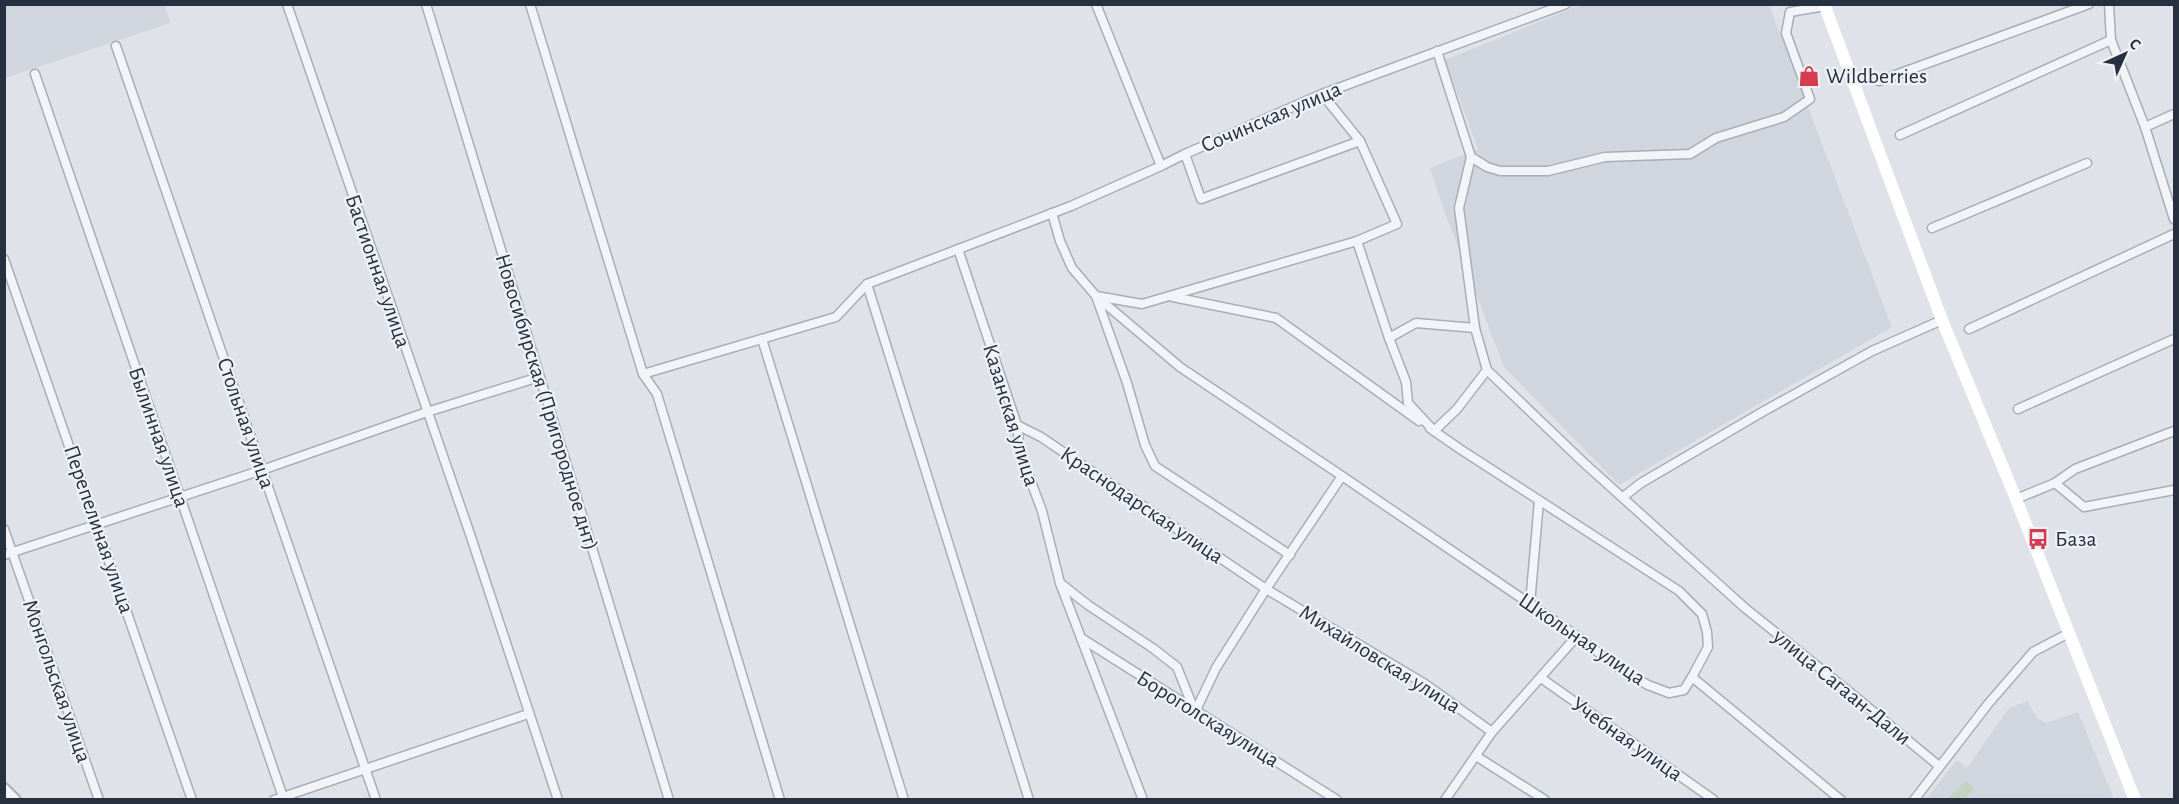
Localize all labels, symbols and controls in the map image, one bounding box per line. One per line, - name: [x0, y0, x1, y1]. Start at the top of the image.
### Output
- north arrow: [2095, 24, 2155, 84]
- text: С: [2126, 35, 2144, 53]
- shop icon: Wildberries: [1797, 64, 1821, 88]
- place label: Wildberries: [1826, 65, 1927, 87]
- street label: Сочинская улица: [1198, 78, 1344, 156]
- street label: Бастионная улица: [341, 191, 415, 351]
- street label: Новосибирская (Пригородное днт): [491, 251, 603, 553]
- street label: Казанская улица: [979, 341, 1043, 489]
- street label: Стольная улица: [213, 355, 279, 491]
- street label: Былинная улица: [125, 364, 193, 510]
- street label: Перепелиная улица: [60, 442, 138, 616]
- street label: Краснодарская улица: [1057, 442, 1227, 568]
- bus stop icon: База: [2026, 527, 2050, 551]
- place label: База: [2055, 528, 2096, 550]
- street label: Школьная улица: [1515, 589, 1649, 689]
- street label: Монгольская улица: [19, 597, 95, 765]
- street label: Михайловская улица: [1295, 600, 1465, 718]
- street label: улица Сагаан-Дали: [1768, 624, 1915, 749]
- street label: Бороголскаяулица: [1133, 666, 1283, 772]
- street label: Учебная улица: [1567, 693, 1687, 785]

